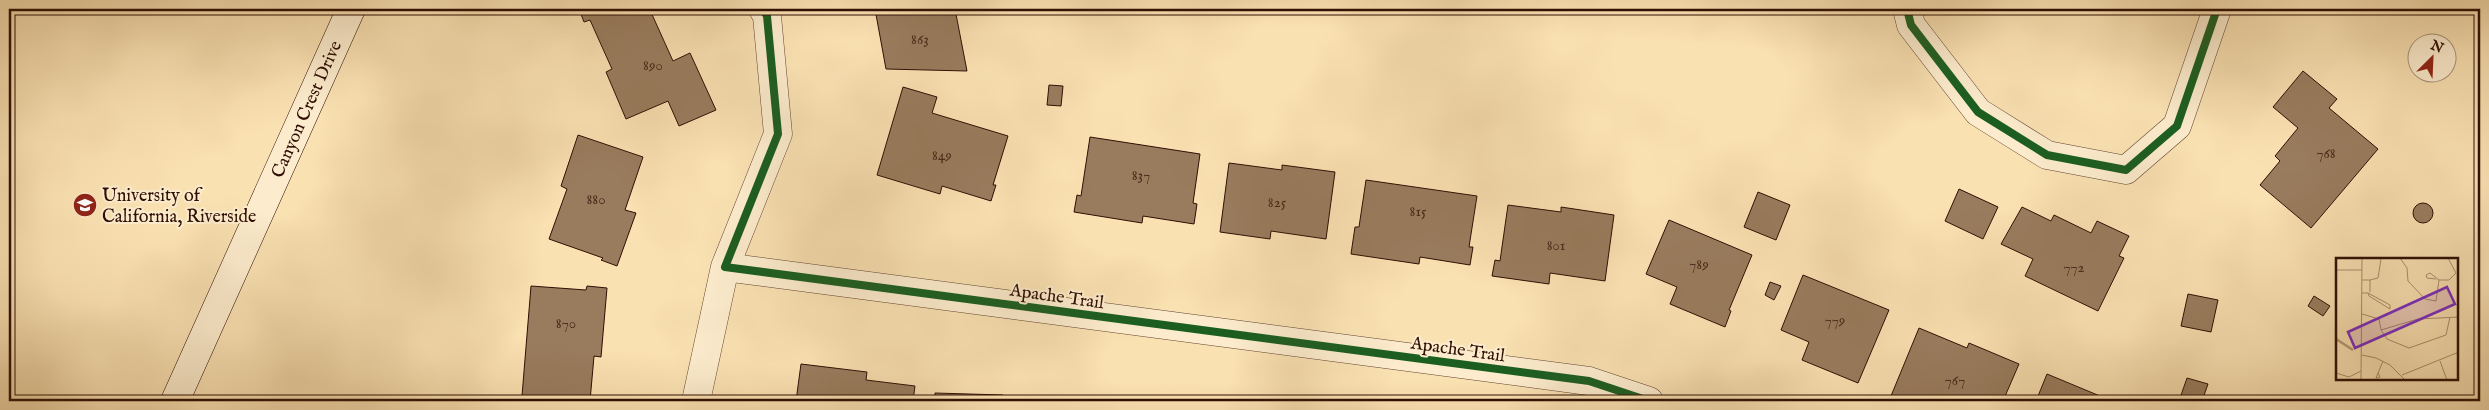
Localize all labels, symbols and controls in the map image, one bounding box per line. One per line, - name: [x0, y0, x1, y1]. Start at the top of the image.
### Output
- house number: 863: [911, 30, 929, 49]
- north arrow: [2406, 32, 2456, 82]
- text: N: [2427, 36, 2446, 58]
- street label: Canyon Crest Drive: [267, 37, 348, 182]
- house number: 890: [643, 56, 663, 75]
- house number: 768: [2316, 144, 2336, 163]
- house number: 849: [932, 146, 952, 165]
- house number: 837: [1132, 166, 1150, 185]
- place label: University of California, Riverside: [102, 185, 256, 229]
- house number: 880: [586, 190, 606, 209]
- school or university icon: University of California, Riverside: [72, 192, 98, 218]
- house number: 825: [1268, 193, 1287, 212]
- house number: 815: [1410, 202, 1427, 221]
- house number: 801: [1547, 236, 1565, 255]
- house number: 789: [1689, 255, 1709, 274]
- house number: 772: [2063, 258, 2085, 277]
- inset map: [2336, 258, 2459, 380]
- street label: Apache Trail: [1007, 279, 1106, 315]
- house number: 779: [1825, 311, 1845, 330]
- house number: 870: [556, 314, 576, 333]
- street label: Apache Trail: [1408, 332, 1507, 368]
- house number: 767: [1945, 371, 1965, 390]

